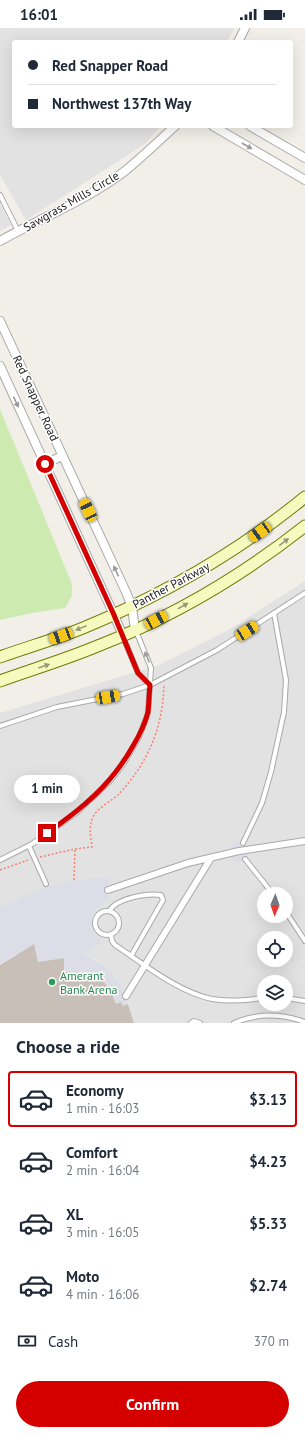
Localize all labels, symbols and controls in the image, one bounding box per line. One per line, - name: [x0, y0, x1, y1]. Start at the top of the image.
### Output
- text: 16:01: [20, 5, 58, 24]
- text: Red Snapper Road: [52, 56, 168, 75]
- text: Northwest 137th Way: [52, 94, 191, 113]
- one-way arrow: [241, 142, 253, 149]
- street label: Sawgrass Mills Circle: [21, 168, 121, 234]
- street label: Red Snapper Road: [10, 353, 62, 443]
- one-way arrow: [13, 396, 19, 407]
- route start: [36, 455, 54, 473]
- car: [77, 497, 99, 523]
- car: [247, 520, 273, 544]
- one-way arrow: [279, 538, 290, 546]
- street label: Panther Parkway: [130, 558, 213, 612]
- one-way arrow: [113, 565, 119, 577]
- one-way arrow: [177, 603, 189, 610]
- car: [143, 609, 169, 631]
- car: [234, 620, 260, 642]
- car: [48, 626, 74, 646]
- one-way arrow: [75, 626, 87, 632]
- one-way arrow: [143, 650, 149, 662]
- one-way arrow: [39, 663, 51, 669]
- car: [95, 689, 121, 705]
- callout: 1 min: [14, 775, 80, 803]
- text: 1 min: [31, 780, 63, 797]
- route end: [38, 824, 56, 842]
- north arrow: [257, 887, 293, 923]
- map controls: [257, 887, 293, 1011]
- button: locate: [257, 931, 293, 967]
- place label: Amerant Bank Arena: [60, 968, 117, 997]
- button: layers: [257, 975, 293, 1011]
- marker: Amerant Bank Arena: [47, 977, 57, 987]
- text: Choose a ride: [16, 1035, 120, 1058]
- icon: car: [18, 1081, 54, 1117]
- text: Economy: [66, 1081, 124, 1100]
- text: $3.13: [249, 1090, 287, 1109]
- text: 1 min · 16:03: [66, 1100, 139, 1117]
- icon: car: [18, 1143, 54, 1179]
- text: Comfort: [66, 1143, 118, 1162]
- text: $4.23: [249, 1152, 287, 1171]
- text: 2 min · 16:04: [66, 1162, 139, 1179]
- icon: car: [18, 1205, 54, 1241]
- text: XL: [66, 1205, 83, 1224]
- text: $5.33: [249, 1214, 287, 1233]
- text: 3 min · 16:05: [66, 1224, 139, 1241]
- icon: car: [18, 1267, 54, 1303]
- text: Moto: [66, 1267, 99, 1286]
- text: $2.74: [249, 1276, 287, 1295]
- text: 4 min · 16:06: [66, 1286, 139, 1303]
- icon: cash: [16, 1330, 38, 1352]
- text: Cash: [48, 1332, 78, 1351]
- text: 370 m: [254, 1333, 289, 1350]
- button: Confirm: [16, 1381, 289, 1427]

